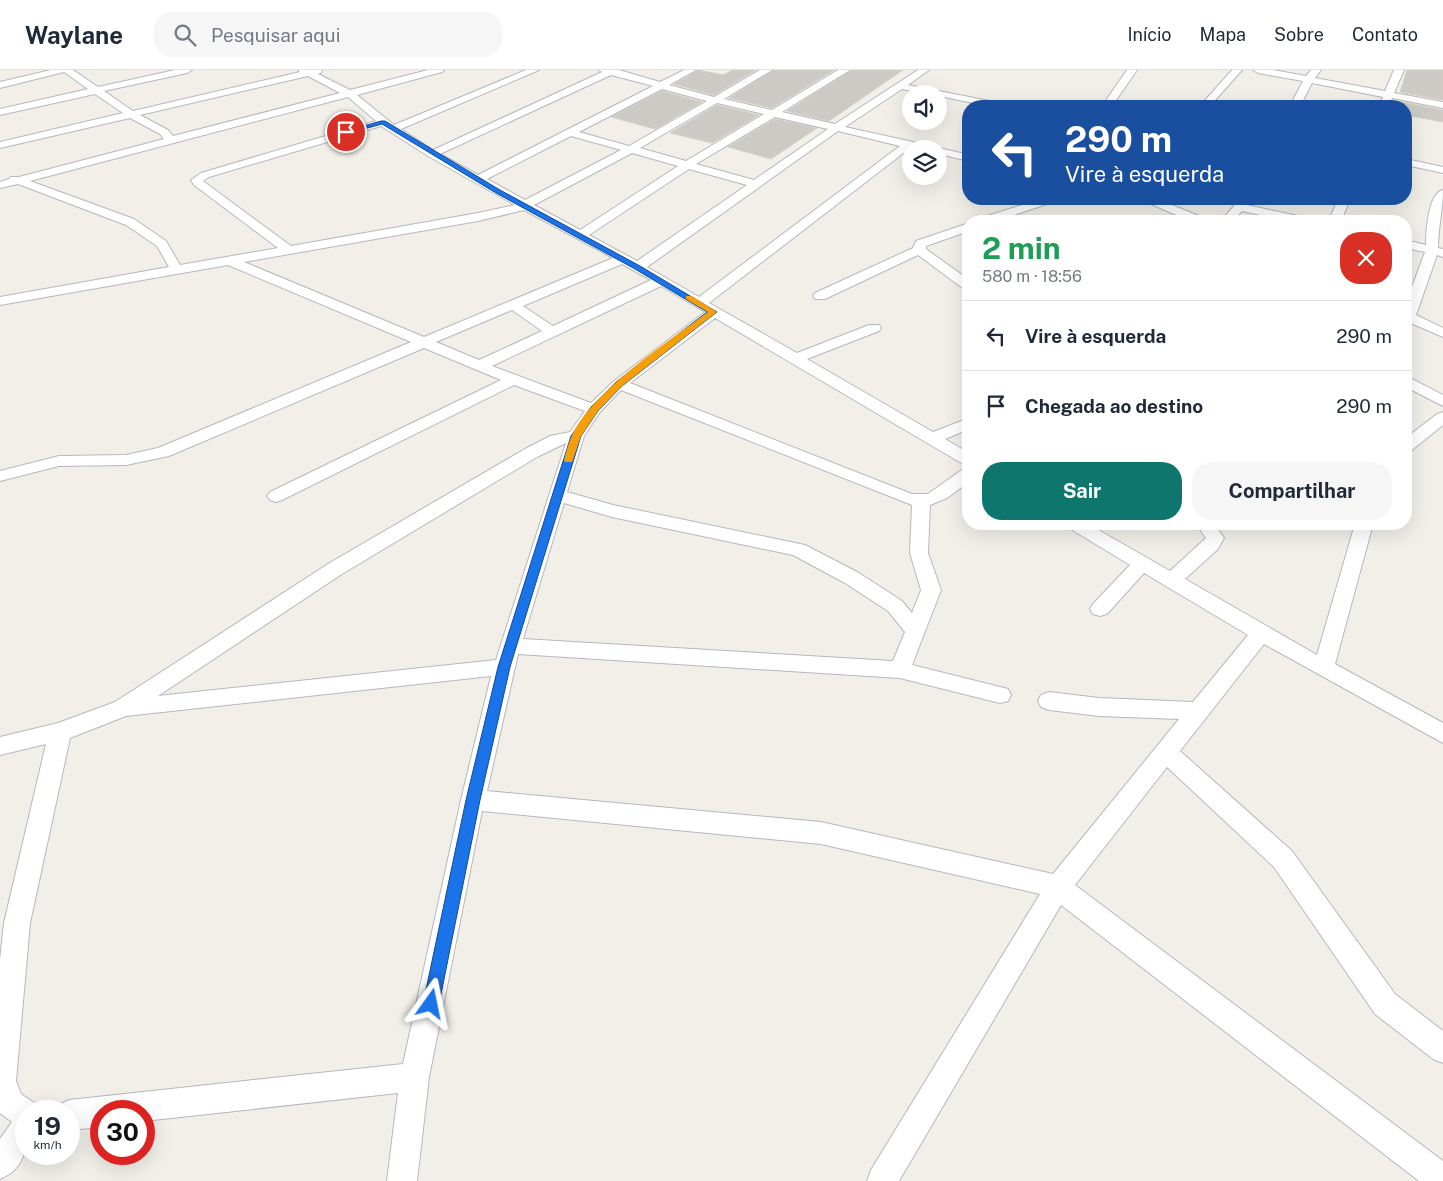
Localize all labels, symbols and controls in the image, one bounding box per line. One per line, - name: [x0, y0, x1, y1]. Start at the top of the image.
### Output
- search box: [153, 12, 503, 57]
- text: Waylane: [25, 21, 123, 49]
- icon: search: [171, 21, 199, 49]
- text: Pesquisar aqui: [211, 24, 340, 46]
- text: Início: [1127, 24, 1172, 45]
- text: Mapa: [1200, 24, 1246, 45]
- text: Sobre: [1274, 24, 1324, 45]
- text: Contato: [1352, 24, 1418, 45]
- map controls: [902, 85, 947, 185]
- button: sound: [902, 85, 947, 130]
- pin: [325, 111, 367, 153]
- icon: arrive: [332, 118, 360, 146]
- text: 290 m: [1065, 119, 1172, 160]
- icon: left: [982, 120, 1047, 185]
- button: layers: [902, 140, 947, 185]
- text: Vire à esquerda: [1065, 161, 1224, 187]
- text: 2 min: [982, 230, 1061, 266]
- button: close: [1340, 232, 1392, 284]
- text: 580 m · 18:56: [982, 267, 1082, 286]
- icon: left: [982, 322, 1010, 350]
- text: Vire à esquerda: [1025, 325, 1166, 347]
- text: 290 m: [1336, 325, 1392, 347]
- icon: arrive: [982, 392, 1010, 420]
- text: Chegada ao destino: [1025, 395, 1203, 417]
- text: 290 m: [1336, 395, 1392, 417]
- button: Sair: [982, 462, 1182, 520]
- button: Compartilhar: [1192, 462, 1392, 520]
- position arrow: [404, 977, 456, 1029]
- speed limit sign: 30: [90, 1100, 155, 1165]
- text: 19: [34, 1111, 61, 1141]
- text: km/h: [33, 1138, 62, 1152]

